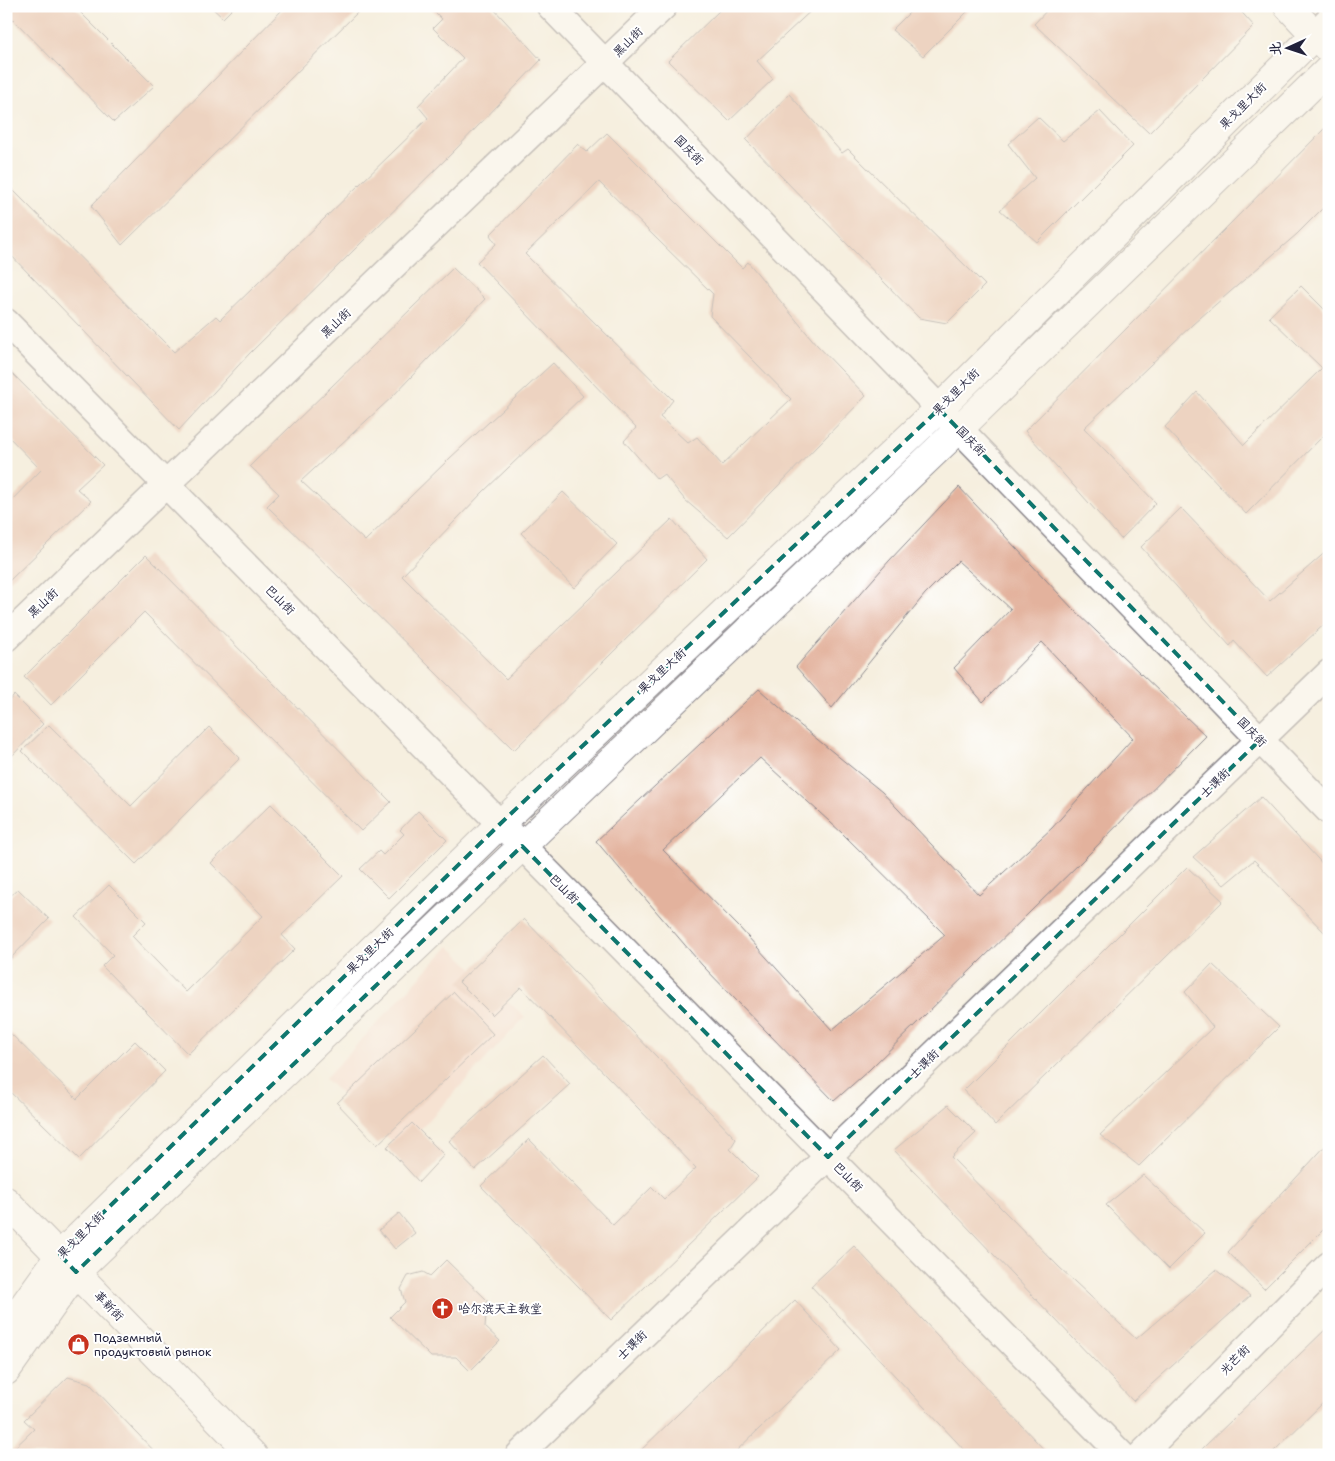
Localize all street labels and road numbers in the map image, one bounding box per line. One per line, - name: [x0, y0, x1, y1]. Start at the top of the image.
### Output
- street label: 黑山街: [610, 24, 646, 60]
- street label: 果戈里大街: [1216, 79, 1270, 133]
- street label: 国庆街: [671, 131, 707, 169]
- street label: 黑山街: [317, 305, 355, 341]
- street label: 果戈里大街: [929, 365, 983, 419]
- street label: 国庆街: [953, 422, 989, 460]
- street label: 巴山街: [262, 582, 298, 618]
- street label: 黑山街: [24, 585, 62, 621]
- street label: 果戈里大街: [635, 645, 689, 697]
- street label: 国庆街: [1234, 713, 1270, 751]
- street label: 士课街: [1196, 765, 1234, 801]
- street label: 巴山街: [546, 871, 582, 907]
- street label: 果戈里大街: [343, 924, 397, 978]
- street label: 士课街: [905, 1046, 943, 1082]
- street label: 巴山街: [830, 1159, 866, 1195]
- street label: 果戈里大街: [54, 1208, 108, 1262]
- street label: 革新街: [91, 1287, 127, 1325]
- street label: 士课街: [613, 1327, 651, 1363]
- street label: 光芒街: [1217, 1342, 1253, 1378]

